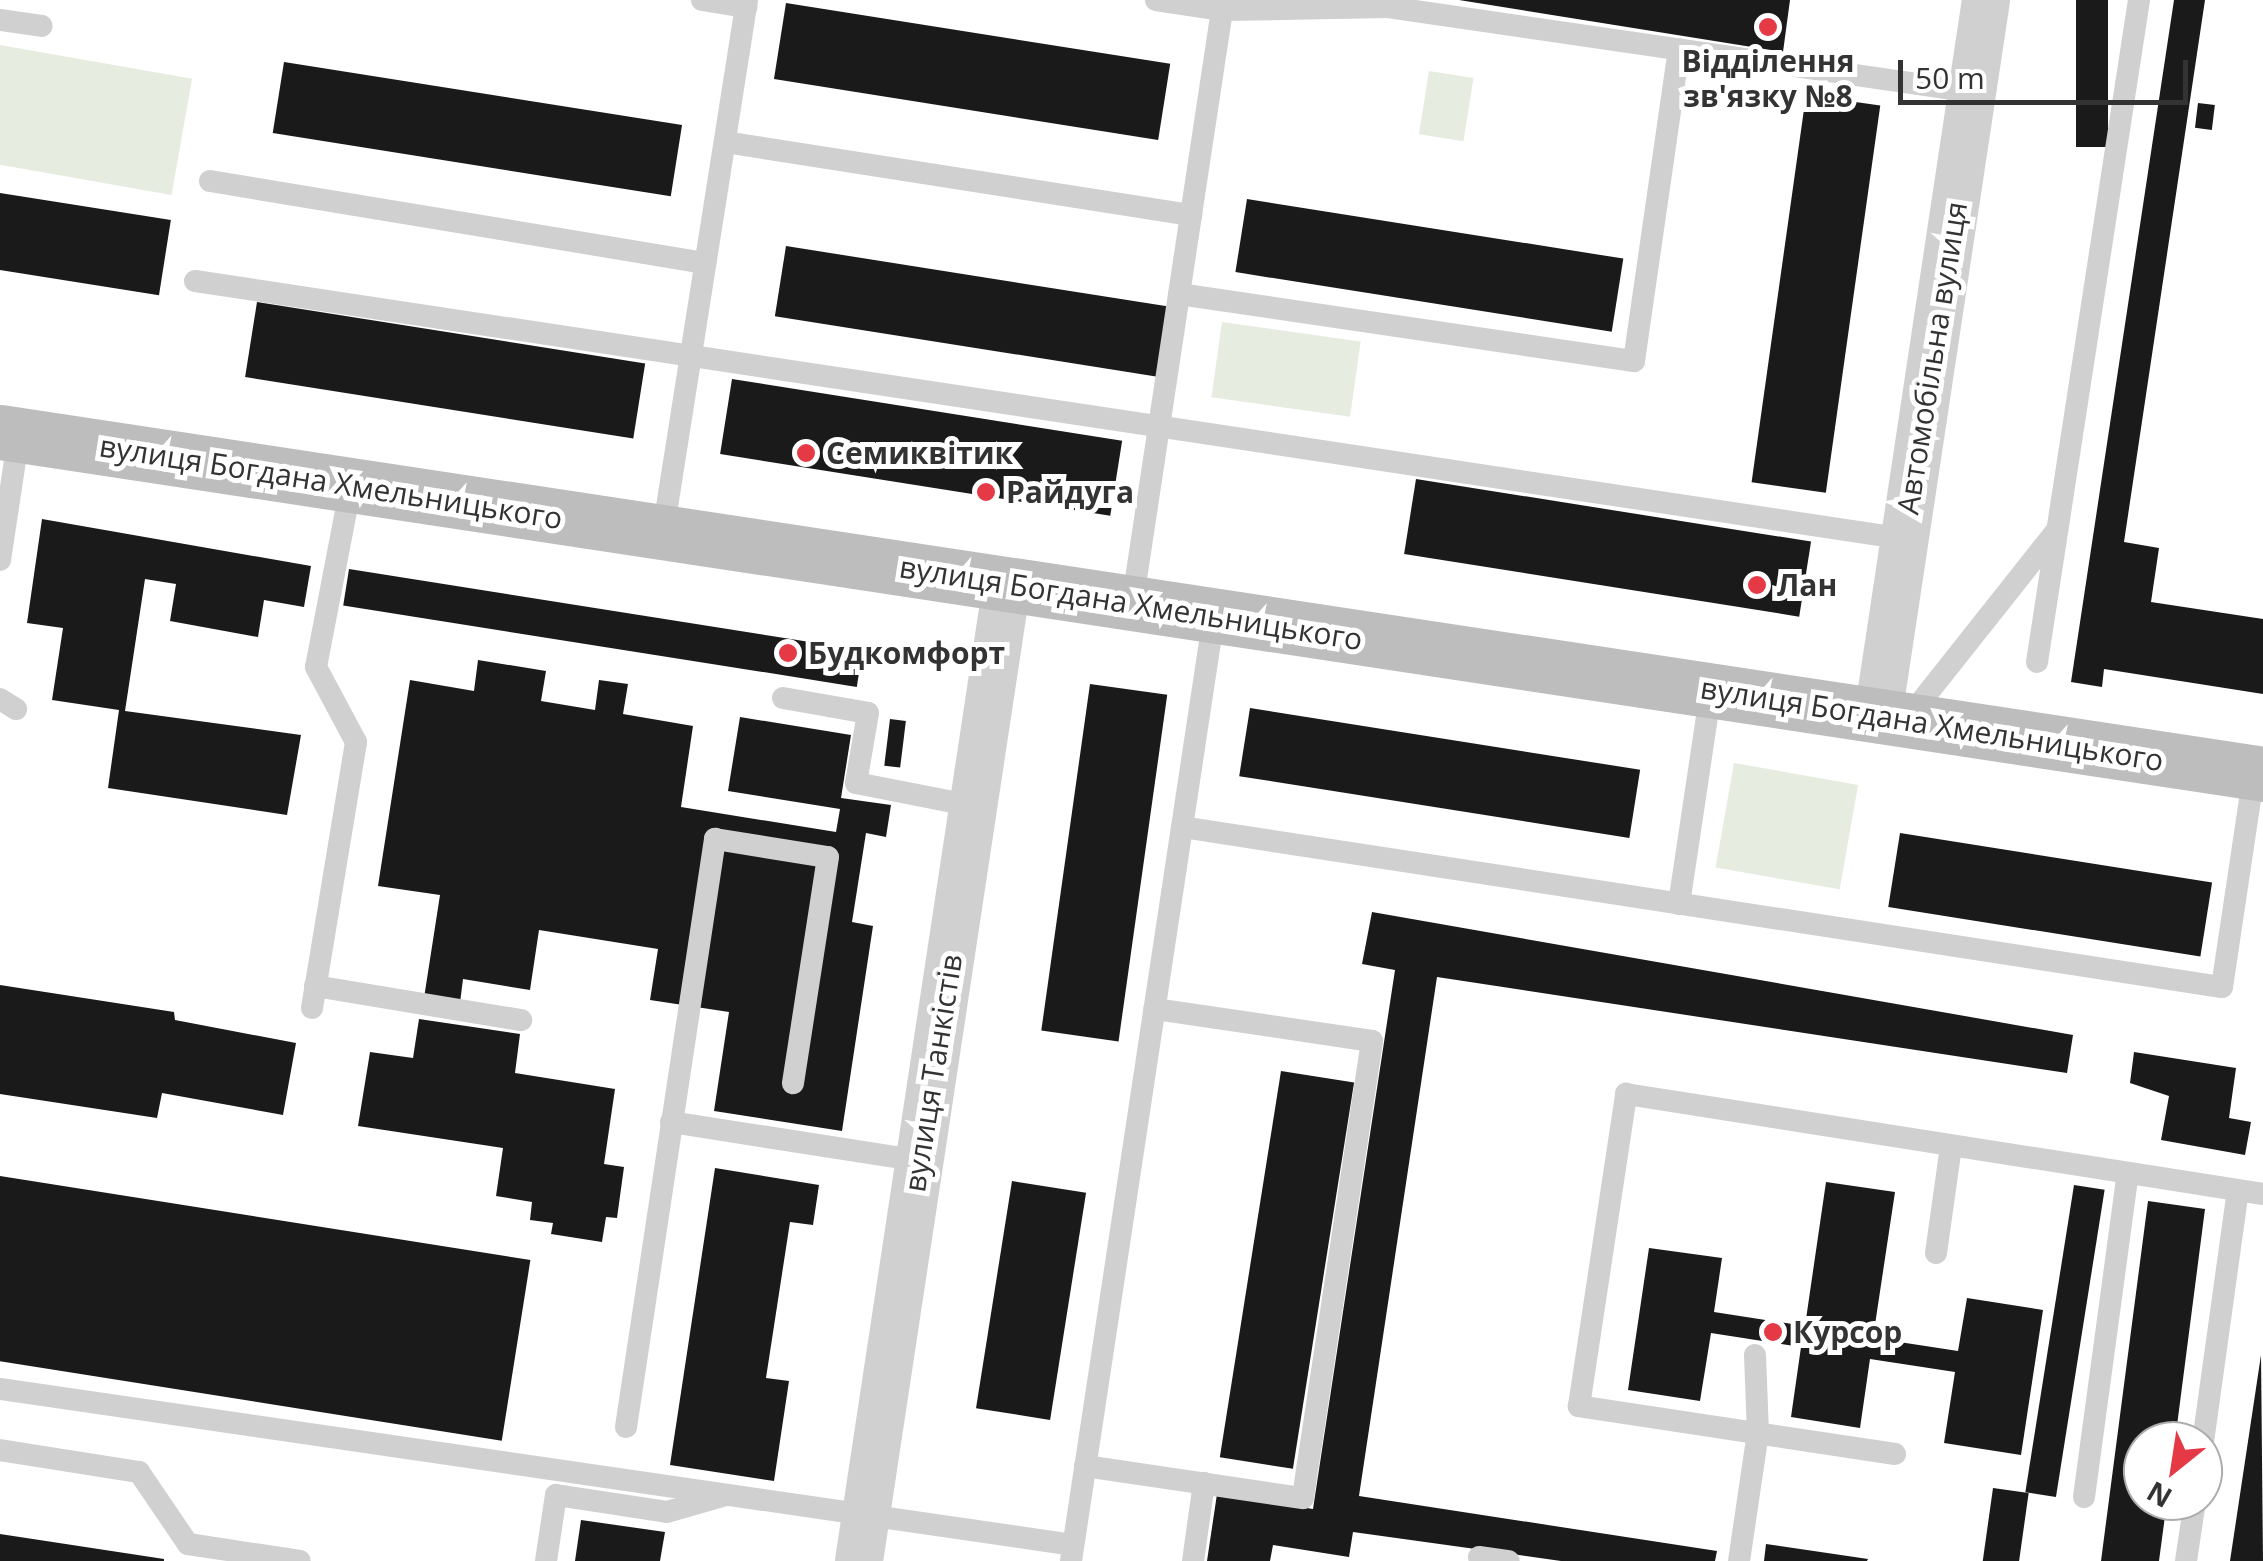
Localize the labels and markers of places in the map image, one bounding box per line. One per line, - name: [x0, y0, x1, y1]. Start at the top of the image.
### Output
- marker: Відділення зв'язку №8: [1757, 16, 1779, 38]
- place label: Відділення зв'язку №8: [1682, 43, 1854, 114]
- place label: Семиквітик: [826, 435, 1013, 471]
- marker: Семиквітик: [795, 442, 817, 464]
- place label: Райдуга: [1006, 474, 1134, 510]
- marker: Райдуга: [975, 481, 997, 503]
- place label: Лан: [1777, 567, 1837, 603]
- marker: Лан: [1746, 574, 1768, 596]
- place label: Будкомфорт: [808, 635, 1005, 671]
- marker: Будкомфорт: [777, 642, 799, 664]
- place label: Курсор: [1793, 1314, 1902, 1350]
- marker: Курсор: [1762, 1321, 1784, 1343]

